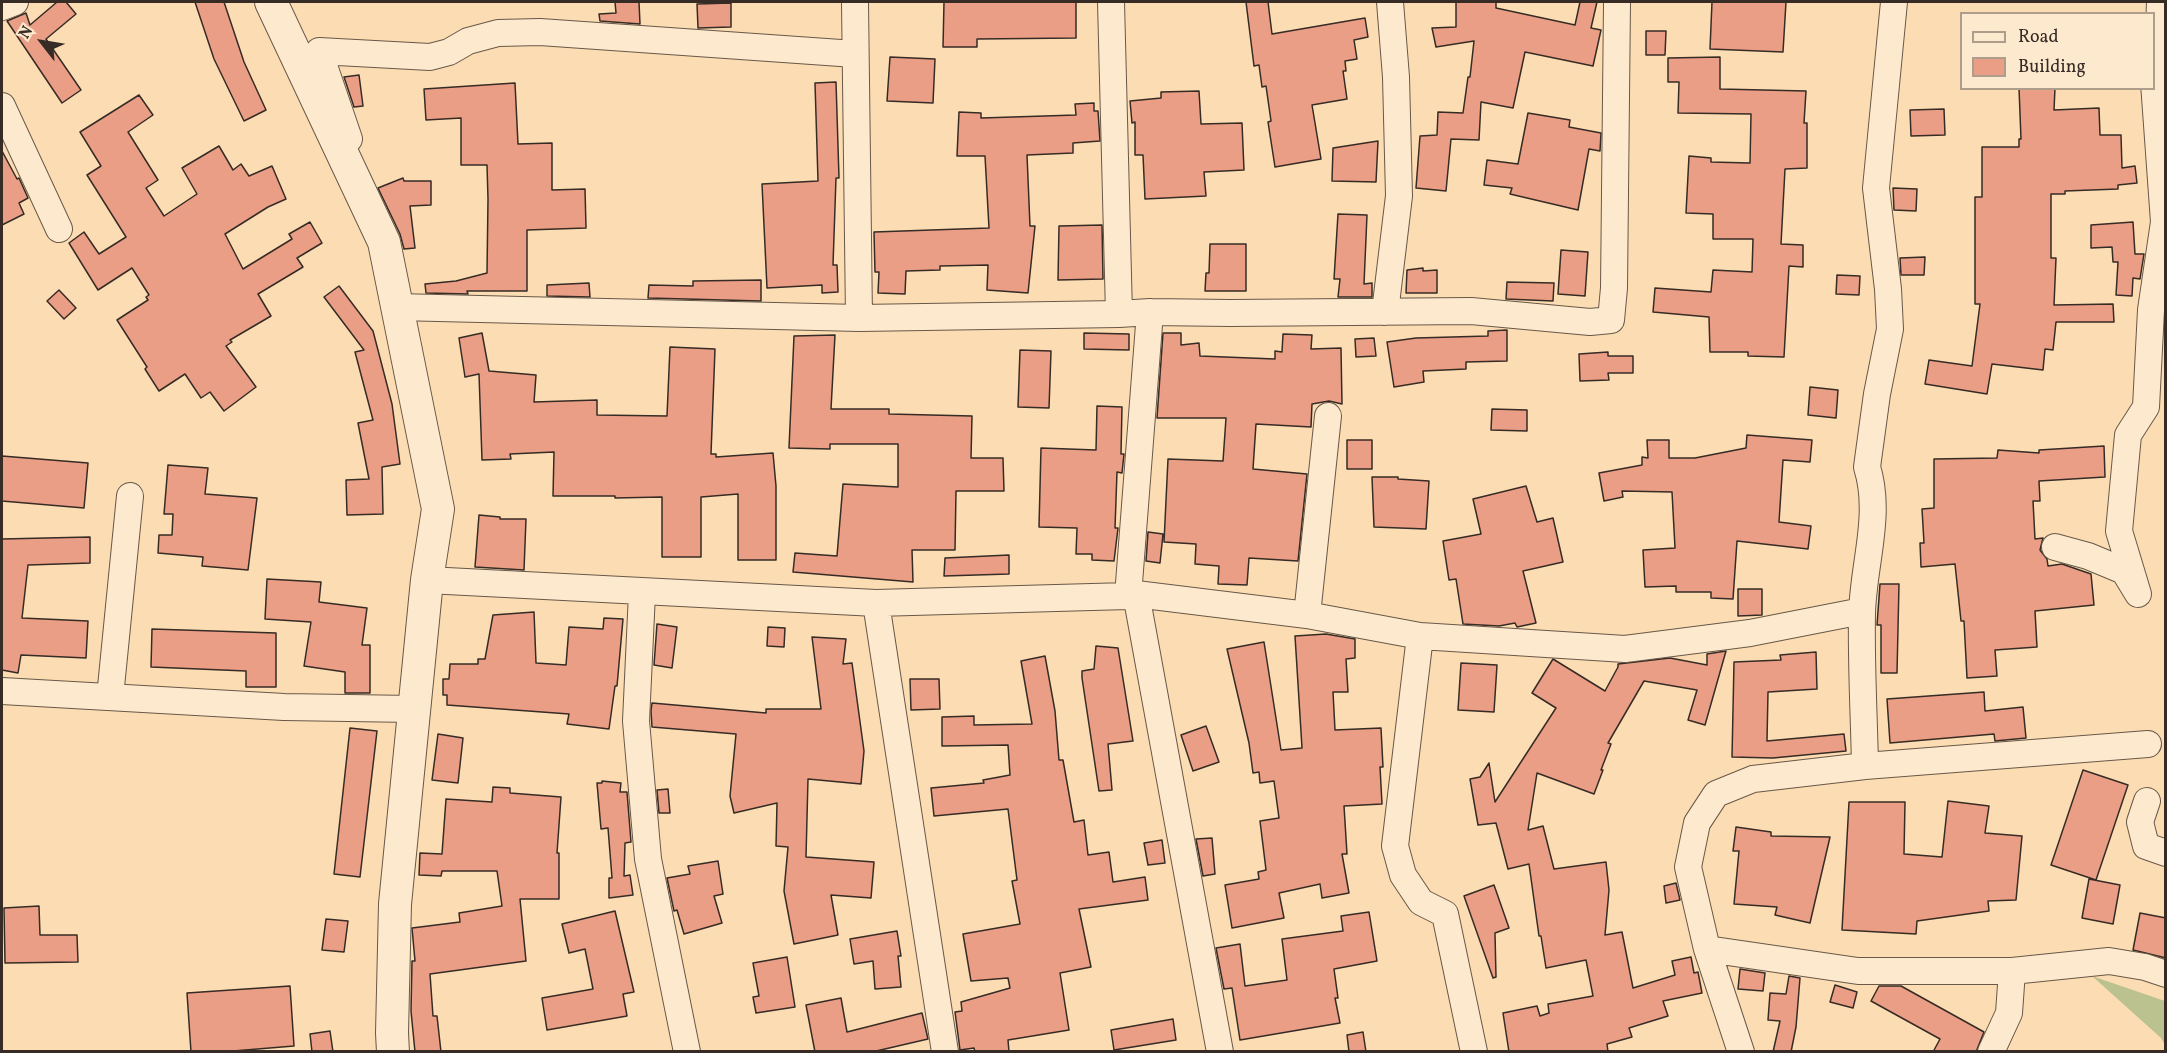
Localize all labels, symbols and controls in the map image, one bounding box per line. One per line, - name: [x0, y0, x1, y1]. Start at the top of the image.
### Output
- north arrow: [12, 12, 72, 72]
- legend: [1960, 12, 2155, 90]
- text: N: [14, 22, 39, 43]
- text: Road: [2018, 25, 2059, 50]
- text: Building: [2018, 55, 2086, 80]

